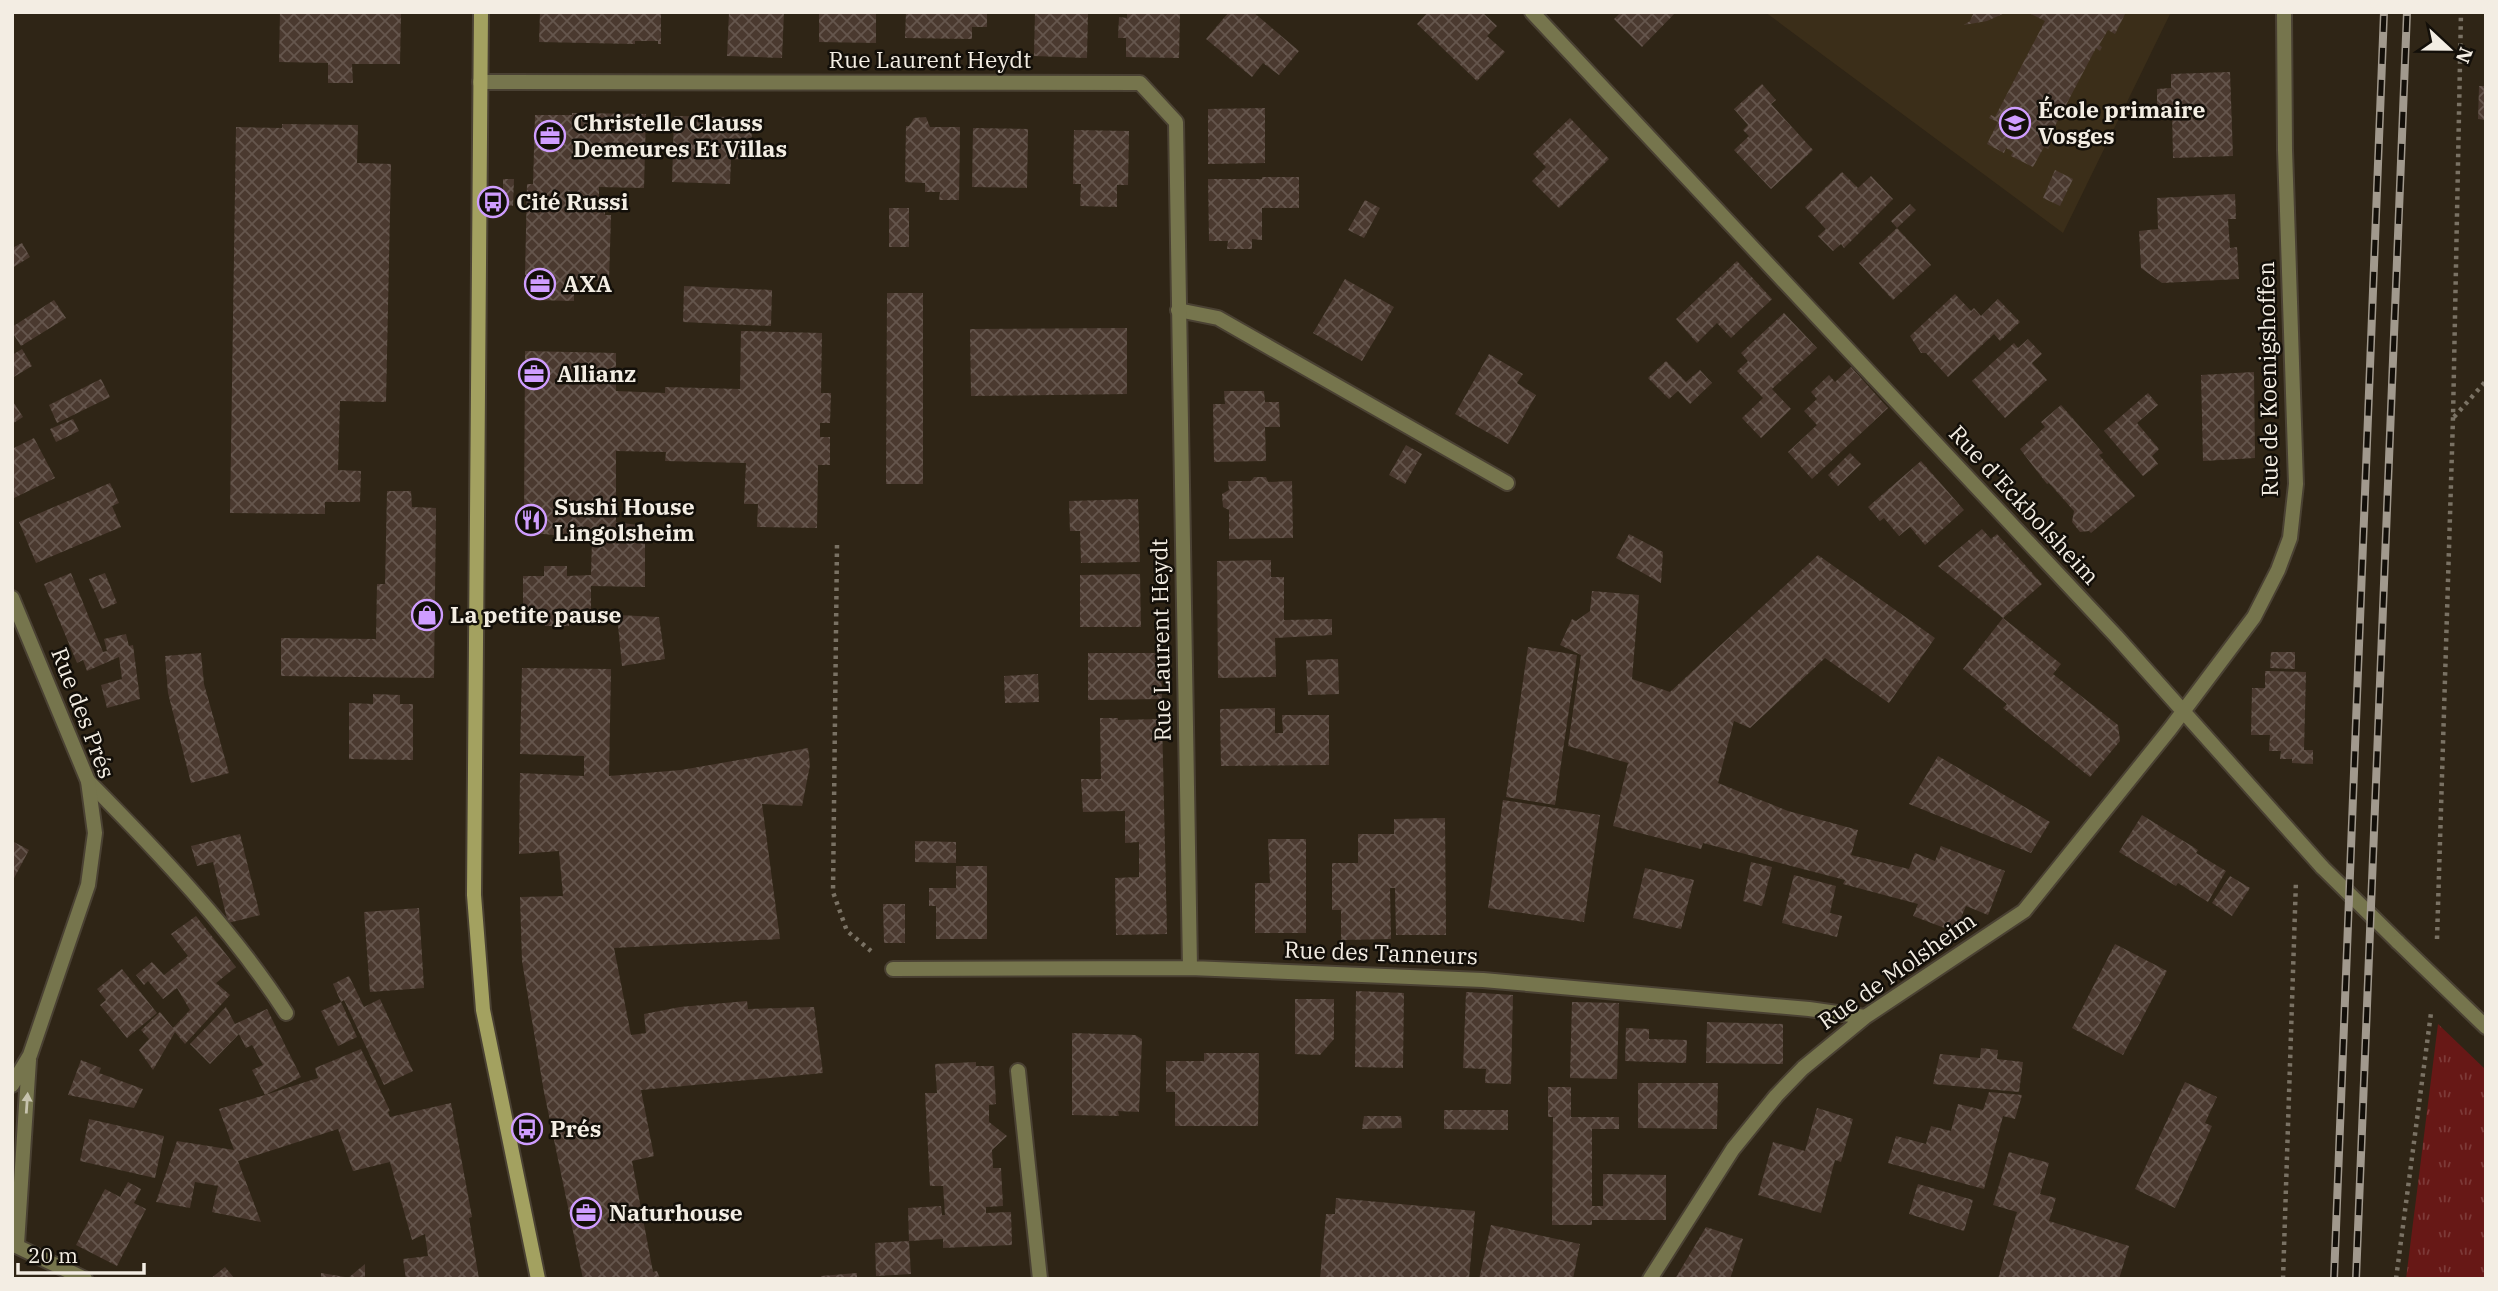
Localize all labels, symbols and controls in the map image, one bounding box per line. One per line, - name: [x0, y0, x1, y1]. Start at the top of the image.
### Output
- north arrow: [2414, 14, 2484, 84]
- street label: Rue Laurent Heydt: [829, 44, 1031, 74]
- text: N: [2451, 44, 2479, 67]
- place label: École primaire Vosges: [2038, 94, 2205, 150]
- school or university icon: École primaire Vosges: [1998, 106, 2032, 140]
- place label: Christelle Clauss Demeures Et Villas: [573, 107, 787, 163]
- office icon: Christelle Clauss Demeures Et Villas: [533, 119, 567, 153]
- bus stop icon: Cité Russi: [476, 185, 510, 219]
- place label: Cité Russi: [516, 186, 629, 216]
- street label: Rue de Koenigshoffen: [2250, 261, 2284, 497]
- office icon: AXA: [523, 267, 557, 301]
- place label: AXA: [563, 268, 612, 298]
- office icon: Allianz: [517, 357, 551, 391]
- place label: Allianz: [557, 358, 636, 388]
- street label: Rue d'Eckbolsheim: [1943, 418, 2107, 590]
- place label: Sushi House Lingolsheim: [554, 491, 695, 547]
- restaurant icon: Sushi House Lingolsheim: [514, 503, 548, 537]
- street label: Rue Laurent Heydt: [1143, 538, 1177, 742]
- shop icon: La petite pause: [410, 598, 444, 632]
- place label: La petite pause: [450, 599, 622, 629]
- street label: Rue des Prés: [45, 643, 123, 782]
- street label: Rue de Molsheim: [1812, 905, 1981, 1036]
- street label: Rue des Tanneurs: [1284, 934, 1479, 970]
- one-way arrow: [21, 1091, 32, 1113]
- bus stop icon: Prés: [510, 1112, 544, 1146]
- place label: Prés: [550, 1113, 601, 1143]
- office icon: Naturhouse: [569, 1196, 603, 1230]
- place label: Naturhouse: [609, 1197, 743, 1227]
- scale bar: [18, 1232, 144, 1276]
- text: 20 m: [28, 1241, 78, 1269]

